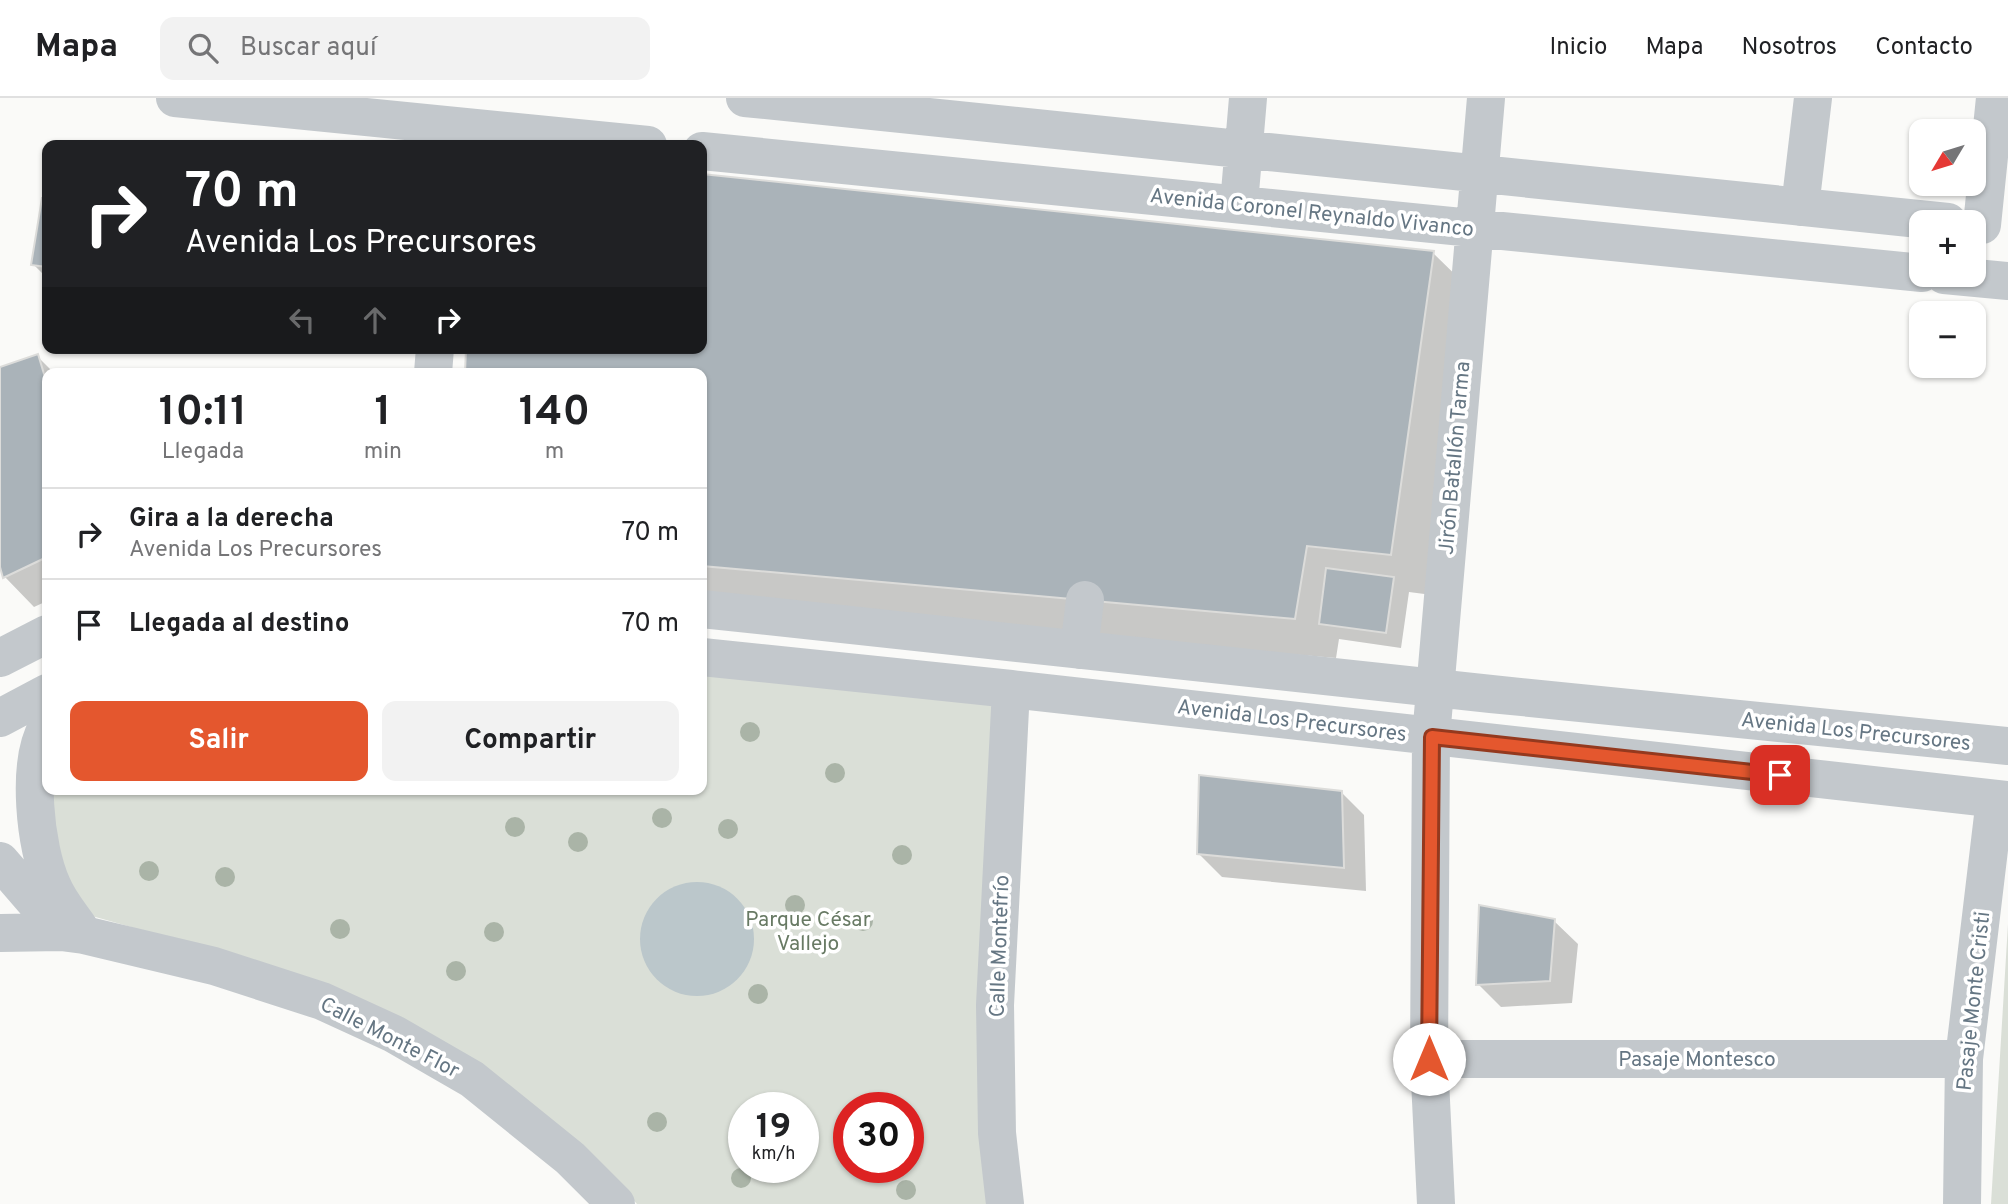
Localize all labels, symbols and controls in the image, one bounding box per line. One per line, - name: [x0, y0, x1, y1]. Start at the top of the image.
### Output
- search box: [160, 17, 650, 80]
- text: Mapa: [35, 27, 118, 69]
- icon: search: [184, 29, 222, 67]
- text: Buscar aquí: [240, 32, 377, 65]
- text: Inicio: [1550, 33, 1607, 63]
- text: Mapa: [1645, 33, 1704, 63]
- text: Nosotros: [1742, 33, 1837, 63]
- text: Contacto: [1875, 33, 1973, 63]
- north arrow: [1909, 119, 1986, 196]
- map controls: [1909, 119, 1986, 378]
- text: 70 m: [185, 163, 299, 225]
- icon: right: [70, 168, 161, 259]
- street label: Avenida Coronel Reynaldo Vivanco: [1148, 183, 1475, 244]
- button: +: [1909, 210, 1986, 287]
- text: Avenida Los Precursores: [185, 224, 537, 264]
- icon: left: [283, 301, 321, 339]
- icon: ahead: [356, 301, 394, 339]
- icon: right: [429, 301, 467, 339]
- button: −: [1909, 301, 1986, 378]
- street label: Jirón Batallón Tarma: [1434, 360, 1477, 556]
- text: 10:11: [159, 387, 247, 440]
- text: 1: [374, 387, 391, 440]
- text: 140: [519, 387, 590, 440]
- text: Llegada: [162, 438, 244, 467]
- text: min: [364, 438, 402, 467]
- text: m: [545, 438, 564, 467]
- text: Gira a la derecha: [129, 503, 334, 536]
- icon: right: [70, 515, 108, 553]
- text: 70 m: [621, 517, 679, 550]
- text: Avenida Los Precursores: [129, 536, 382, 565]
- icon: arrive: [70, 606, 108, 644]
- text: Llegada al destino: [129, 608, 349, 641]
- text: 70 m: [621, 608, 679, 641]
- street label: Avenida Los Precursores: [1176, 694, 1408, 749]
- button: Salir: [70, 701, 368, 781]
- button: Compartir: [382, 701, 679, 781]
- street label: Avenida Los Precursores: [1740, 707, 1972, 758]
- pin: [1750, 745, 1810, 805]
- icon: arrive: [1761, 756, 1799, 794]
- street label: Calle Montefrío: [985, 874, 1016, 1018]
- park label: Parque César Vallejo: [745, 907, 871, 958]
- street label: Pasaje Monte Cristi: [1952, 910, 1997, 1092]
- street label: Calle Monte Flor: [315, 992, 464, 1085]
- position arrow: [1392, 1022, 1466, 1096]
- street label: Pasaje Montesco: [1618, 1047, 1776, 1074]
- speed limit sign: 30: [833, 1092, 924, 1183]
- text: 19: [756, 1106, 791, 1150]
- text: km/h: [752, 1143, 795, 1166]

